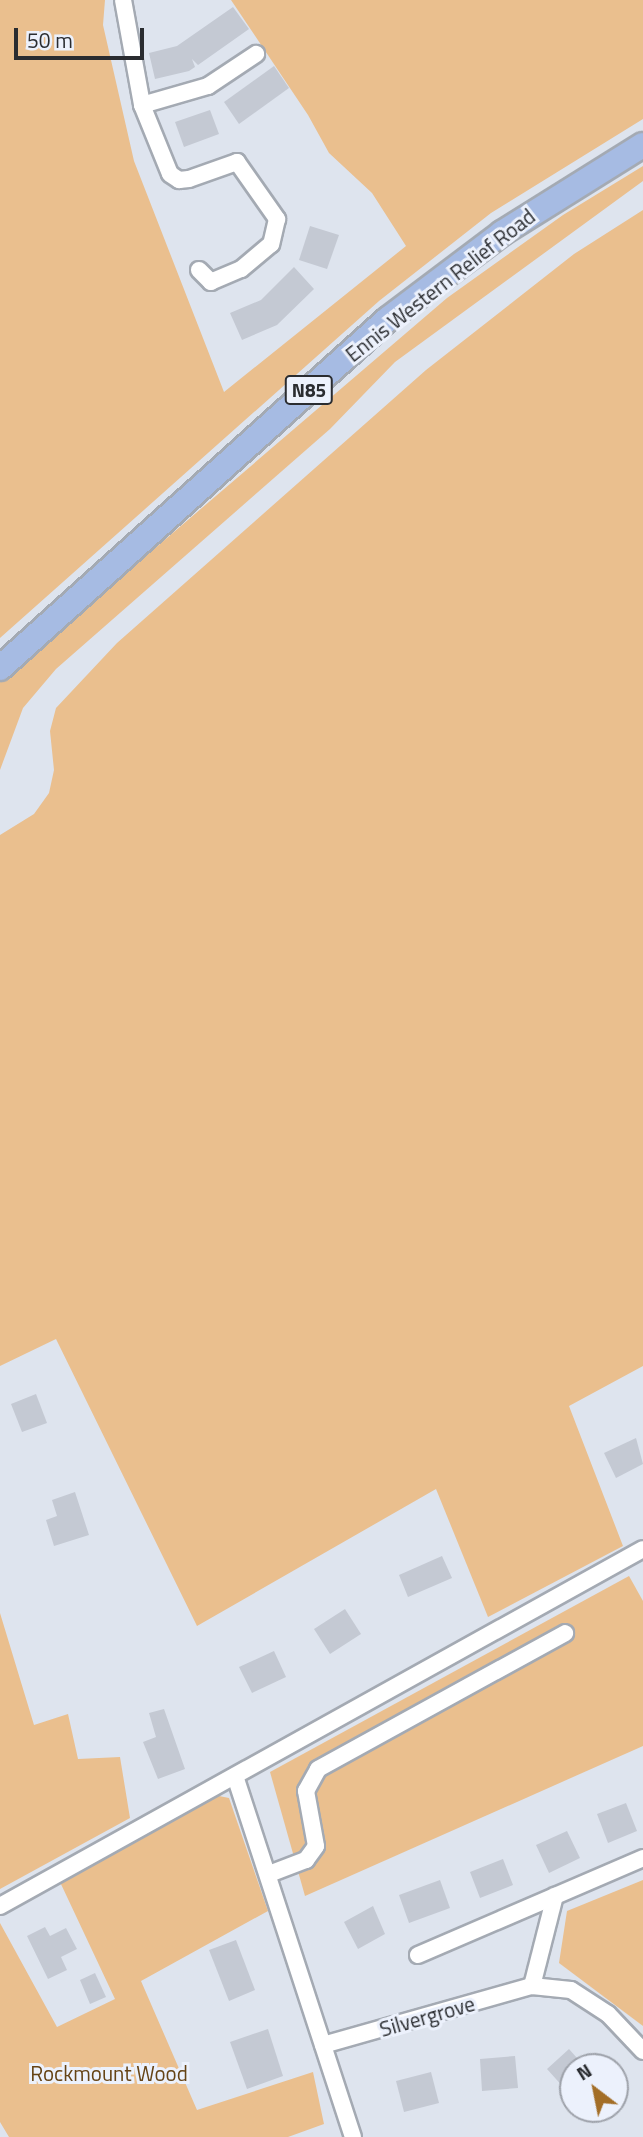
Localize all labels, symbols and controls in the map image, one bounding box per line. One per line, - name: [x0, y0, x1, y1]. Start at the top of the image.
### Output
- scale bar: [18, 14, 147, 58]
- text: 50 m: [27, 24, 73, 56]
- street label: Ennis Western Relief Road: [340, 203, 540, 367]
- road number: N85: [284, 374, 334, 406]
- street label: Silvergrove: [377, 1990, 477, 2042]
- north arrow: [559, 2053, 629, 2123]
- text: N: [570, 2056, 597, 2087]
- park label: Rockmount Wood: [30, 2060, 188, 2086]

